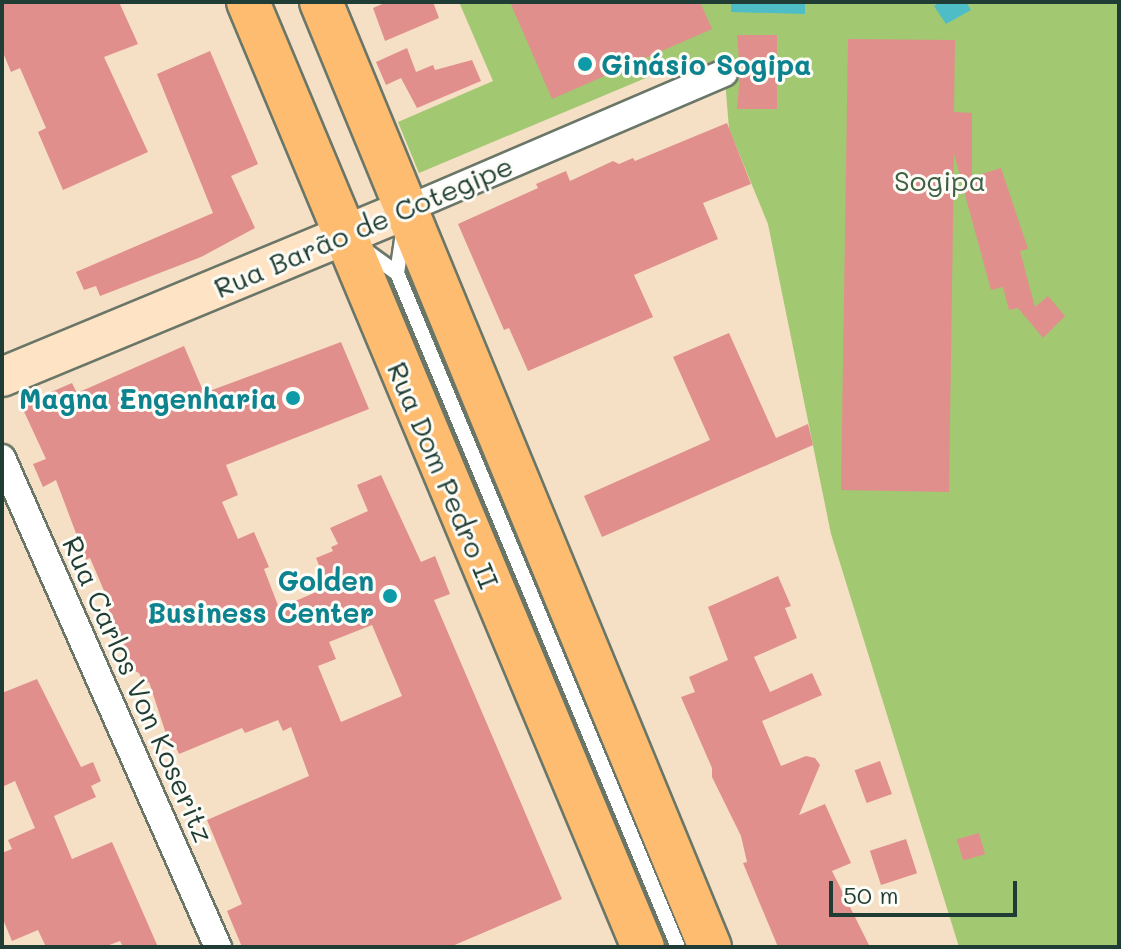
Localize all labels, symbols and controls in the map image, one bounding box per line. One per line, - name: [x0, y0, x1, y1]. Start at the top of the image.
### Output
- place label: Ginásio Sogipa: [601, 47, 811, 81]
- marker: Ginásio Sogipa: [576, 55, 594, 73]
- street label: Rua Barão de Cotegipe: [209, 148, 517, 304]
- park label: Sogipa: [894, 163, 986, 197]
- street label: Rua Dom Pedro II: [381, 357, 507, 593]
- place label: Magna Engenharia: [19, 381, 277, 415]
- marker: Magna Engenharia: [284, 389, 302, 407]
- street label: Rua Carlos Von Koseritz: [56, 531, 222, 847]
- place label: Golden Business Center: [147, 563, 374, 629]
- marker: Golden Business Center: [381, 587, 399, 605]
- scale bar: [833, 865, 1021, 915]
- text: 50 m: [843, 879, 899, 910]

